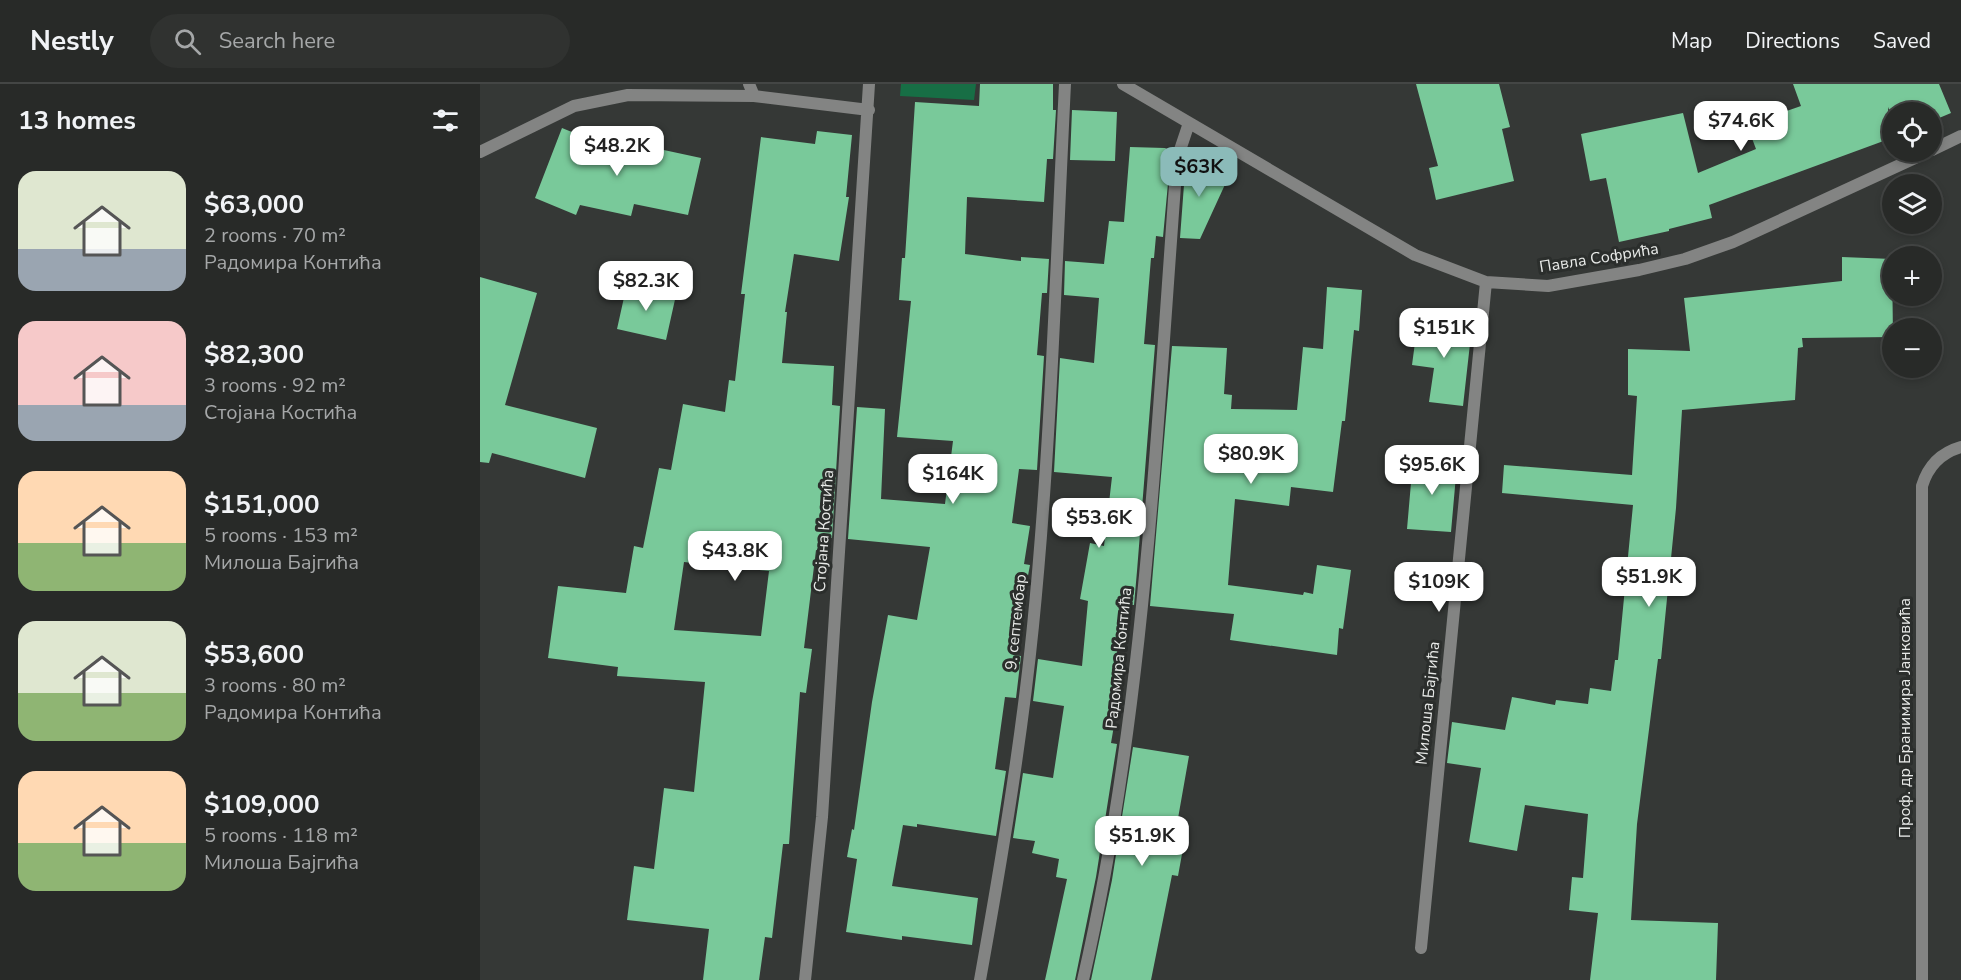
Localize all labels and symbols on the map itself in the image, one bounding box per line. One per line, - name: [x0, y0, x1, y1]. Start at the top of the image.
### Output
- pin: $74.6K: [1692, 101, 1790, 152]
- pin: $48.2K: [568, 126, 666, 177]
- pin: $63K: [1163, 147, 1235, 198]
- street label: Павла Софрића: [1538, 238, 1660, 278]
- pin: $82.3K: [597, 261, 695, 312]
- pin: $151K: [1402, 308, 1486, 359]
- pin: $80.9K: [1202, 434, 1300, 485]
- pin: $95.6K: [1383, 445, 1481, 496]
- pin: $164K: [911, 454, 995, 505]
- street label: Стојана Костића: [809, 469, 839, 593]
- pin: $53.6K: [1050, 498, 1148, 549]
- pin: $43.8K: [686, 531, 784, 582]
- pin: $51.9K: [1600, 557, 1698, 608]
- pin: $109K: [1397, 562, 1481, 613]
- street label: 9. септембар: [1000, 573, 1032, 671]
- street label: Радомира Контића: [1101, 586, 1137, 730]
- street label: Проф. др Бранимира Јанковића: [1894, 598, 1916, 838]
- street label: Милоша Бајгића: [1411, 640, 1445, 766]
- pin: $51.9K: [1093, 816, 1191, 867]

